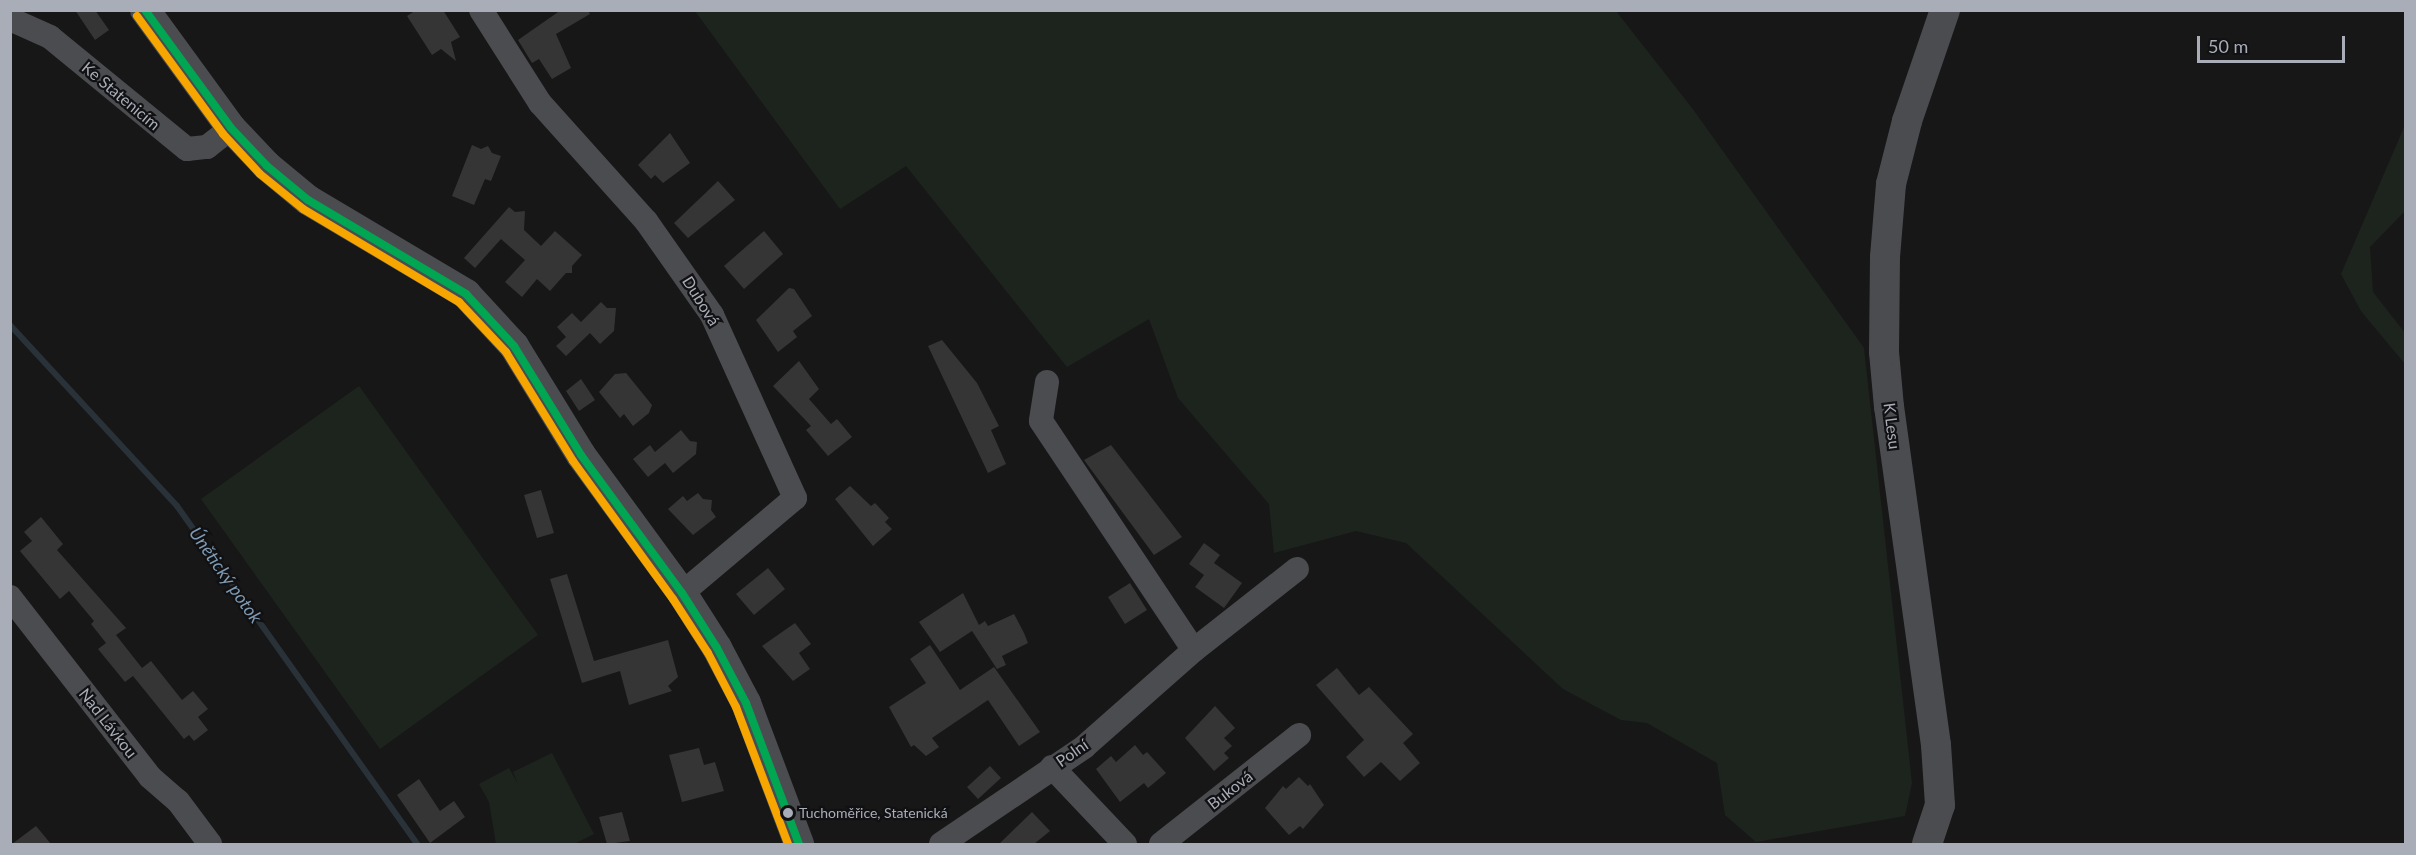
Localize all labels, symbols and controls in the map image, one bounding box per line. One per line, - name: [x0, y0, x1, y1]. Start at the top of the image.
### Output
- scale bar: [2200, 24, 2348, 62]
- text: 50 m: [2208, 35, 2248, 57]
- street label: Ke Statenicím: [78, 58, 164, 134]
- street label: Dubová: [678, 273, 724, 329]
- street label: K Lesu: [1880, 402, 1904, 450]
- water label: Únětický potok: [185, 523, 267, 627]
- street label: Nad Lávkou: [75, 684, 141, 762]
- street label: Polní: [1052, 735, 1092, 771]
- street label: Buková: [1204, 767, 1256, 813]
- place label: Tuchoměřice, Statenická: [799, 805, 948, 821]
- marker: Tuchoměřice, Statenická: [782, 807, 794, 819]

